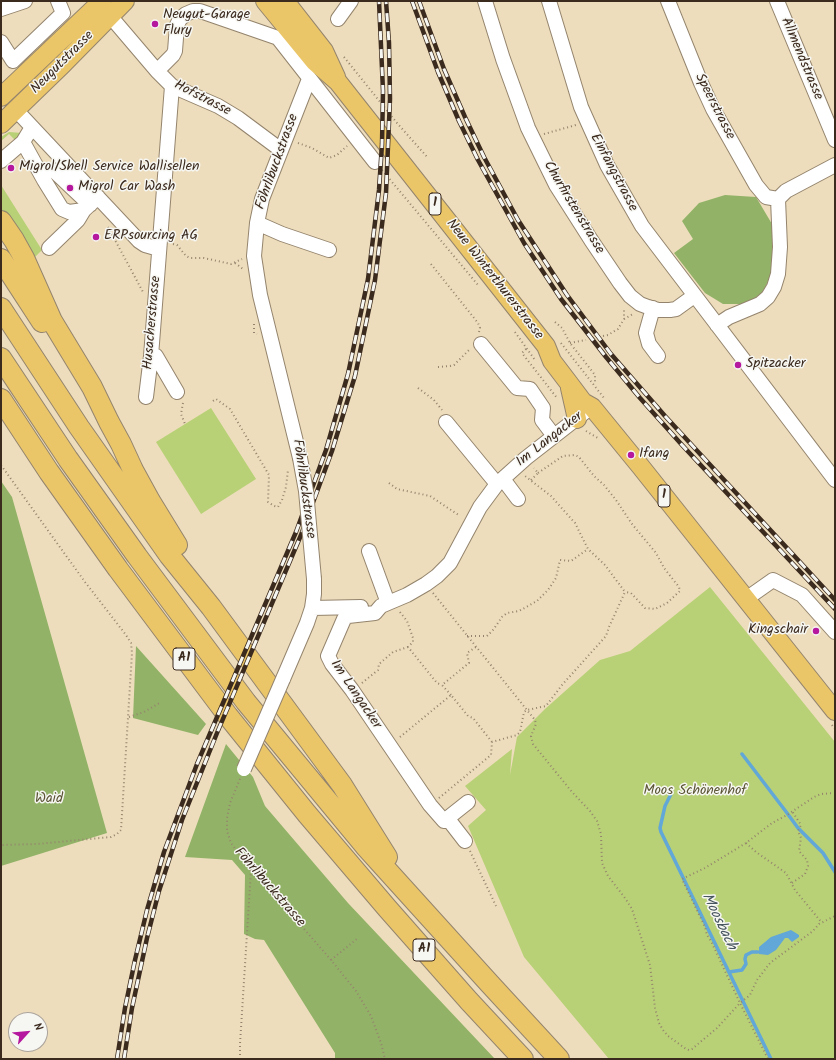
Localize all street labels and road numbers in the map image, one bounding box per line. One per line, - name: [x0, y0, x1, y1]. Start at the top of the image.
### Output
- street label: Allmendstrasse: [776, 15, 826, 103]
- street label: Neugutstrasse: [28, 28, 98, 98]
- street label: Speerstrasse: [690, 71, 738, 143]
- street label: Hofstrasse: [171, 77, 233, 121]
- street label: Föhrlibuckstrasse: [253, 112, 303, 212]
- street label: Einfangstrasse: [585, 131, 641, 215]
- street label: Churfirstenstrasse: [539, 159, 607, 257]
- road number: 1: [429, 193, 441, 215]
- street label: Neue Winterthurerstrasse: [442, 216, 546, 344]
- street label: Husacherstrasse: [141, 275, 165, 371]
- street label: Im Langacker: [513, 409, 587, 471]
- street label: Föhrlibuckstrasse: [288, 438, 318, 540]
- road number: 1: [658, 485, 670, 507]
- road number: A1: [173, 648, 195, 670]
- street label: Im Langacker: [326, 657, 384, 733]
- street label: Föhrlibuckstrasse: [230, 845, 308, 931]
- road number: A1: [413, 939, 435, 961]

